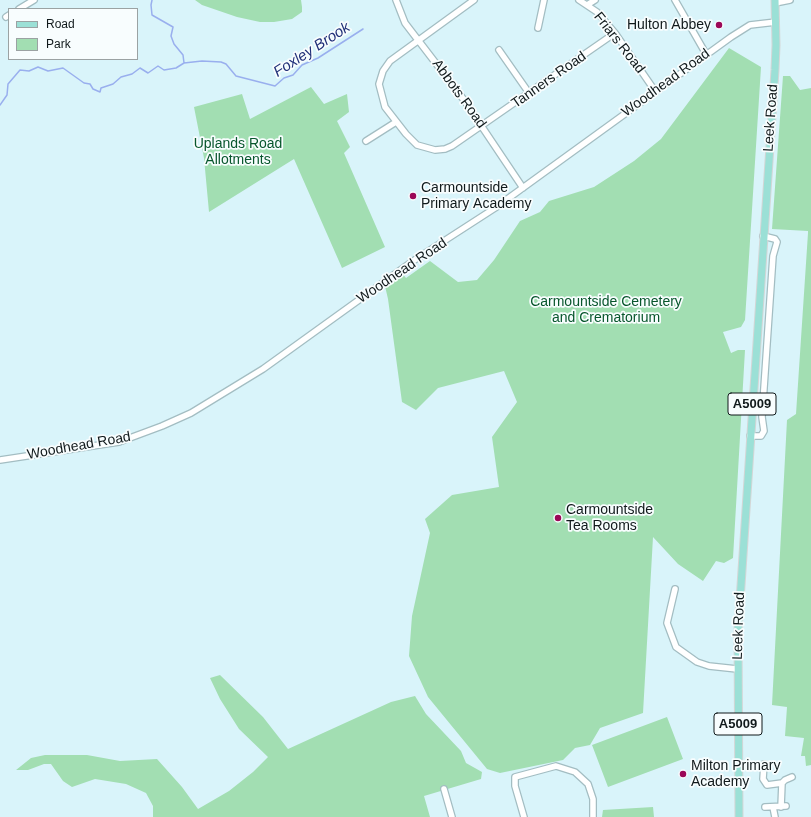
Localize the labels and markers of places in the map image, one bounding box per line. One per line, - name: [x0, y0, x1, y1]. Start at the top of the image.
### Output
- place label: Hulton Abbey: [627, 17, 711, 33]
- marker: Hulton Abbey: [714, 20, 724, 30]
- place label: Carmountside Primary Academy: [421, 180, 531, 212]
- marker: Carmountside Primary Academy: [408, 191, 418, 201]
- place label: Carmountside Tea Rooms: [566, 502, 653, 534]
- marker: Carmountside Tea Rooms: [553, 513, 563, 523]
- place label: Milton Primary Academy: [691, 758, 780, 790]
- marker: Milton Primary Academy: [678, 769, 688, 779]

